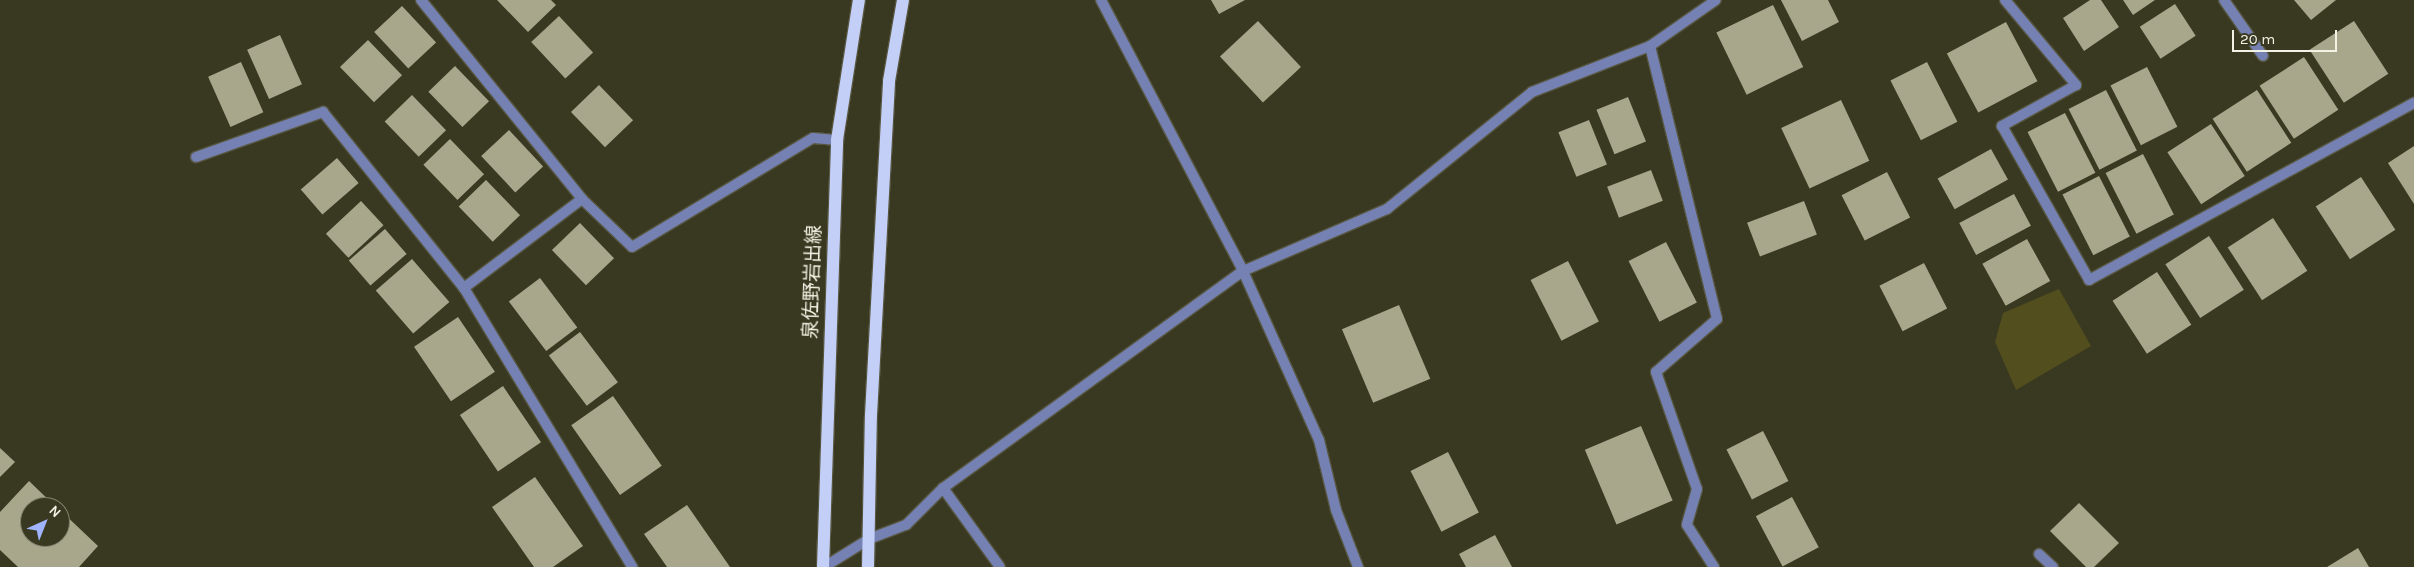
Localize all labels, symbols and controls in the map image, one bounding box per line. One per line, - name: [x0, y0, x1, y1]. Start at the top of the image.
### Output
- scale bar: [2234, 20, 2339, 52]
- text: 20 m: [2240, 30, 2275, 48]
- street label: 泉佐野岩出線: [800, 225, 826, 339]
- north arrow: [20, 497, 70, 547]
- text: N: [46, 502, 65, 521]

